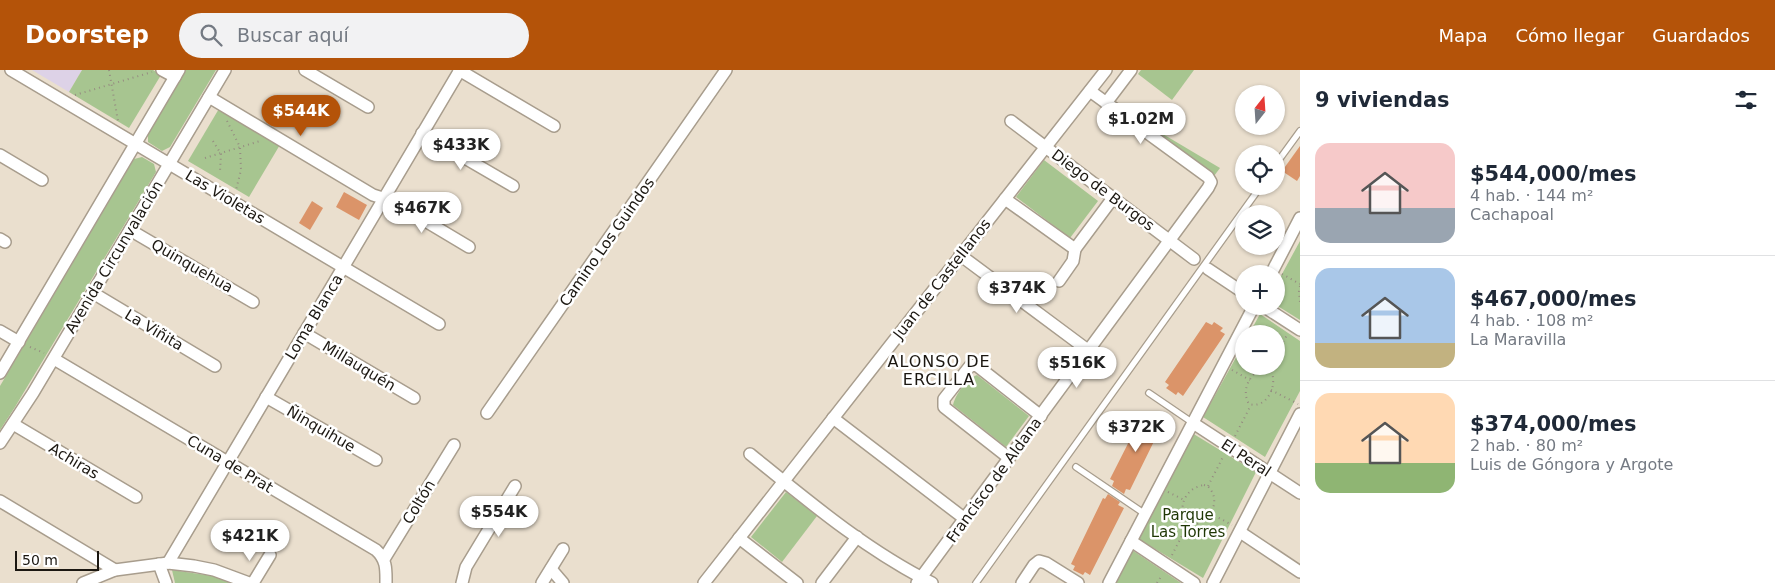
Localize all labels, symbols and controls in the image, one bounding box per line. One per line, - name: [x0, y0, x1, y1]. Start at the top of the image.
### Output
- search box: [179, 13, 529, 58]
- text: Doorstep: [25, 21, 149, 49]
- icon: search: [197, 21, 225, 49]
- text: Buscar aquí: [237, 24, 349, 46]
- text: Mapa: [1438, 25, 1487, 46]
- text: Cómo llegar: [1515, 25, 1624, 46]
- text: Guardados: [1652, 25, 1750, 46]
- north arrow: [1235, 85, 1285, 135]
- map controls: [1235, 85, 1285, 375]
- icon: filters: [1732, 86, 1760, 114]
- text: 9 viviendas: [1315, 88, 1450, 112]
- pin: $544K: [266, 94, 336, 137]
- text: $544K: [273, 101, 329, 120]
- pin: $1.02M: [1100, 102, 1182, 145]
- text: $1.02M: [1108, 109, 1174, 128]
- pin: $433K: [426, 128, 496, 171]
- text: $433K: [433, 135, 489, 154]
- street label: Diego de Burgos: [1048, 145, 1158, 235]
- button: locate: [1235, 145, 1285, 195]
- text: $544,000/mes: [1470, 162, 1637, 186]
- icon: home: [1355, 163, 1415, 223]
- street label: Las Violetas: [182, 166, 268, 228]
- street label: Camino Los Guindos: [556, 174, 658, 310]
- street label: Avenida Circunvalación: [61, 177, 167, 337]
- text: 4 hab. · 144 m²: [1470, 186, 1593, 205]
- pin: $467K: [387, 191, 457, 234]
- text: $467K: [394, 198, 450, 217]
- button: layers: [1235, 205, 1285, 255]
- text: Cachapoal: [1470, 205, 1554, 224]
- street label: Juan de Castellanos: [889, 215, 995, 343]
- street label: Quinquehua: [148, 235, 236, 297]
- button: +: [1235, 265, 1285, 315]
- street label: Loma Blanca: [281, 271, 347, 363]
- pin: $374K: [982, 272, 1052, 314]
- text: $374K: [989, 278, 1045, 297]
- text: $467,000/mes: [1470, 287, 1637, 311]
- icon: home: [1355, 288, 1415, 348]
- street label: La Viñita: [121, 306, 187, 354]
- text: 4 hab. · 108 m²: [1470, 311, 1593, 330]
- button: −: [1235, 325, 1285, 375]
- text: La Maravilla: [1470, 330, 1566, 349]
- street label: Millauquén: [319, 337, 399, 395]
- pin: $516K: [1042, 346, 1112, 389]
- district label: ALONSO DE ERCILLA: [887, 352, 991, 389]
- text: $516K: [1049, 353, 1105, 372]
- street label: Ñinquihue: [283, 401, 359, 456]
- pin: $372K: [1101, 410, 1171, 453]
- text: $374,000/mes: [1470, 412, 1637, 436]
- icon: home: [1355, 413, 1415, 473]
- street label: Francisco de Aldana: [943, 414, 1045, 546]
- text: $372K: [1108, 417, 1164, 436]
- street label: Cuna de Prat: [184, 431, 276, 497]
- street label: El Peral: [1218, 435, 1274, 481]
- text: 2 hab. · 80 m²: [1470, 436, 1583, 455]
- street label: Achiras: [46, 439, 102, 483]
- text: Luis de Góngora y Argote: [1470, 455, 1673, 474]
- street label: Coltón: [399, 477, 439, 527]
- pin: $554K: [464, 496, 534, 538]
- text: $554K: [471, 502, 527, 521]
- park label: Parque Las Torres: [1151, 506, 1226, 541]
- pin: $421K: [215, 520, 285, 562]
- text: $421K: [222, 526, 278, 545]
- scale bar: [15, 548, 99, 571]
- text: 50 m: [22, 552, 58, 568]

